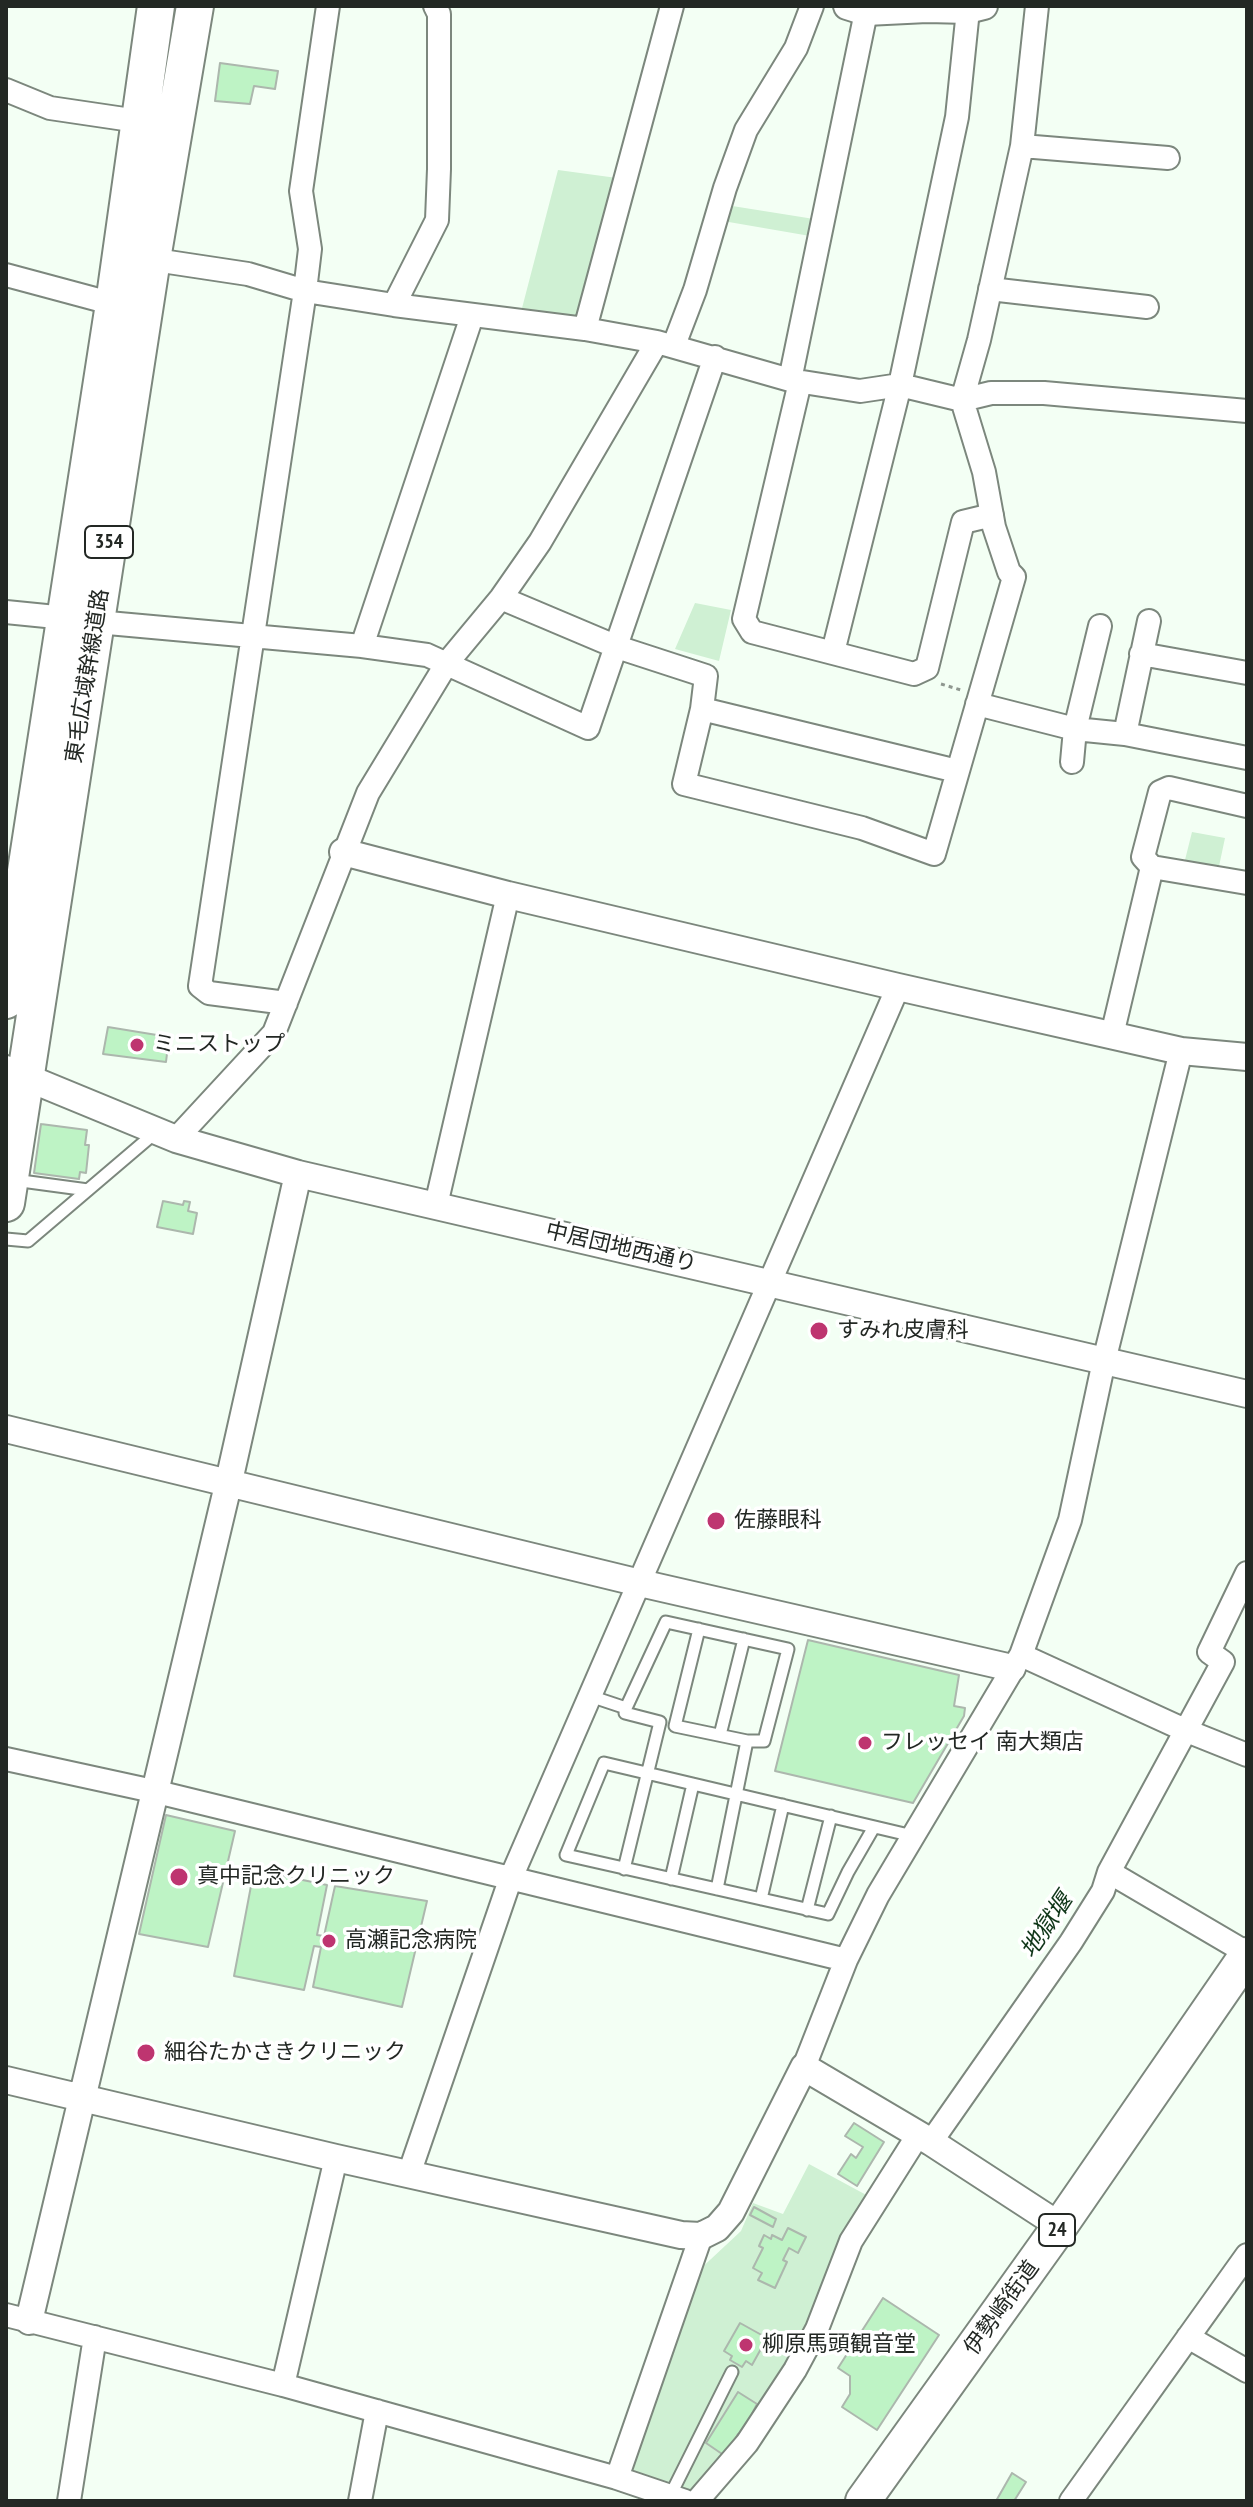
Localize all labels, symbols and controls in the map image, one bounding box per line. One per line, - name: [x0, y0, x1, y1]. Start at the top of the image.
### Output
- road number: 354: [85, 526, 133, 558]
- street label: 東毛広域幹線道路: [61, 587, 115, 765]
- place label: ミニストップ: [153, 1032, 285, 1058]
- marker: ミニストップ: [128, 1036, 146, 1054]
- street label: 中居団地西通り: [543, 1218, 699, 1278]
- place label: すみれ皮膚科: [837, 1318, 969, 1344]
- marker: すみれ皮膚科: [808, 1320, 830, 1342]
- place label: 佐藤眼科: [734, 1508, 822, 1534]
- marker: 佐藤眼科: [705, 1510, 727, 1532]
- place label: フレッセイ 南大類店: [881, 1730, 1084, 1756]
- marker: フレッセイ 南大類店: [856, 1734, 874, 1752]
- place label: 真中記念クリニック: [197, 1864, 395, 1890]
- marker: 真中記念クリニック: [168, 1866, 190, 1888]
- water label: 地獄堰: [1015, 1888, 1079, 1964]
- place label: 高瀬記念病院: [345, 1928, 477, 1954]
- marker: 高瀬記念病院: [320, 1932, 338, 1950]
- place label: 細谷たかさきクリニック: [164, 2040, 406, 2066]
- marker: 細谷たかさきクリニック: [135, 2042, 157, 2064]
- road number: 24: [1039, 2214, 1075, 2246]
- street label: 伊勢崎街道: [959, 2256, 1045, 2360]
- place label: 柳原馬頭観音堂: [762, 2332, 916, 2358]
- marker: 柳原馬頭観音堂: [737, 2336, 755, 2354]

